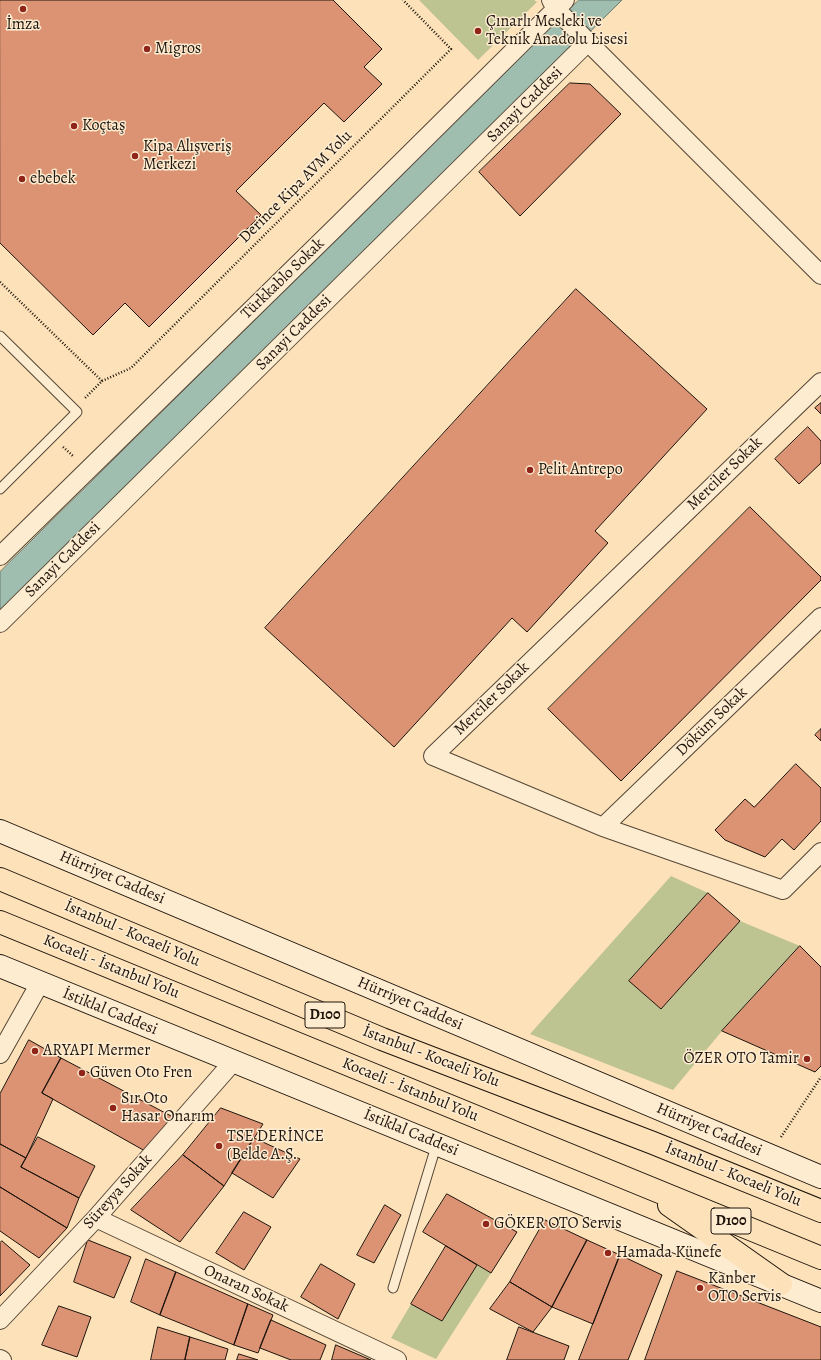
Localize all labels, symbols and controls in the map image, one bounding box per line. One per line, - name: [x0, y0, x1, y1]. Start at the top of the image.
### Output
- marker: İmza: [18, 4, 28, 14]
- place label: Çınarlı Mesleki ve Teknik Anadolu Lisesi: [486, 12, 628, 50]
- place label: İmza: [6, 15, 40, 35]
- marker: Çınarlı Mesleki ve Teknik Anadolu Lisesi: [473, 26, 483, 36]
- place label: Migros: [155, 39, 201, 59]
- marker: Migros: [142, 44, 152, 54]
- street label: Sanayi Caddesi: [483, 63, 567, 147]
- place label: Koçtaş: [82, 116, 125, 136]
- marker: Koçtaş: [69, 121, 79, 131]
- street label: Derince Kipa AVM Yolu: [236, 127, 356, 247]
- place label: Kipa Alışveriş Merkezi: [143, 137, 232, 175]
- marker: Kipa Alışveriş Merkezi: [130, 151, 140, 161]
- place label: ebebek: [30, 169, 76, 189]
- marker: ebebek: [17, 174, 27, 184]
- street label: Türkkablo Sokak: [237, 234, 329, 324]
- street label: Sanayi Caddesi: [252, 291, 336, 375]
- street label: Merciler Sokak: [683, 433, 767, 515]
- place label: Pelit Antrepo: [538, 460, 623, 480]
- marker: Pelit Antrepo: [525, 465, 535, 475]
- street label: Sanayi Caddesi: [21, 518, 105, 602]
- street label: Merciler Sokak: [450, 658, 534, 740]
- street label: Döküm Sokak: [672, 683, 752, 761]
- street label: Hürriyet Caddesi: [56, 847, 168, 909]
- street label: İstanbul - Kocaeli Yolu: [61, 897, 203, 971]
- street label: Kocaeli - İstanbul Yolu: [40, 931, 182, 1003]
- street label: Hürriyet Caddesi: [354, 973, 466, 1035]
- street label: İstiklal Caddesi: [60, 984, 160, 1040]
- road number: D100: [305, 1002, 345, 1028]
- street label: İstanbul - Kocaeli Yolu: [360, 1022, 502, 1092]
- place label: ARYAPI Mermer: [43, 1041, 150, 1061]
- marker: ARYAPI Mermer: [30, 1046, 40, 1056]
- place label: ÖZER OTO Tamir: [683, 1049, 799, 1069]
- street label: Kocaeli - İstanbul Yolu: [339, 1054, 481, 1126]
- marker: ÖZER OTO Tamir: [802, 1054, 812, 1064]
- place label: Güven Oto Fren: [90, 1063, 192, 1083]
- marker: Güven Oto Fren: [77, 1068, 87, 1078]
- place label: Sır Oto Hasar Onarım: [121, 1089, 215, 1127]
- street label: Hürriyet Caddesi: [653, 1099, 765, 1161]
- marker: Sır Oto Hasar Onarım: [108, 1103, 118, 1113]
- street label: İstiklal Caddesi: [361, 1105, 461, 1161]
- place label: TSE DERİNCE (Belde A.Ş.: [227, 1127, 324, 1165]
- street label: İstanbul - Kocaeli Yolu: [662, 1139, 804, 1211]
- marker: TSE DERİNCE (Belde A.Ş.: [214, 1141, 224, 1151]
- street label: Süreyya Sokak: [79, 1151, 157, 1233]
- road number: D100: [711, 1208, 751, 1234]
- place label: GÖKER OTO Servis: [494, 1214, 622, 1234]
- marker: GÖKER OTO Servis: [481, 1219, 491, 1229]
- place label: Hamada Künefe: [616, 1243, 722, 1263]
- marker: Hamada Künefe: [603, 1248, 613, 1258]
- street label: Onaran Sokak: [200, 1261, 292, 1317]
- place label: Kanber OTO Servis: [708, 1269, 781, 1307]
- marker: Kanber OTO Servis: [695, 1283, 705, 1293]

